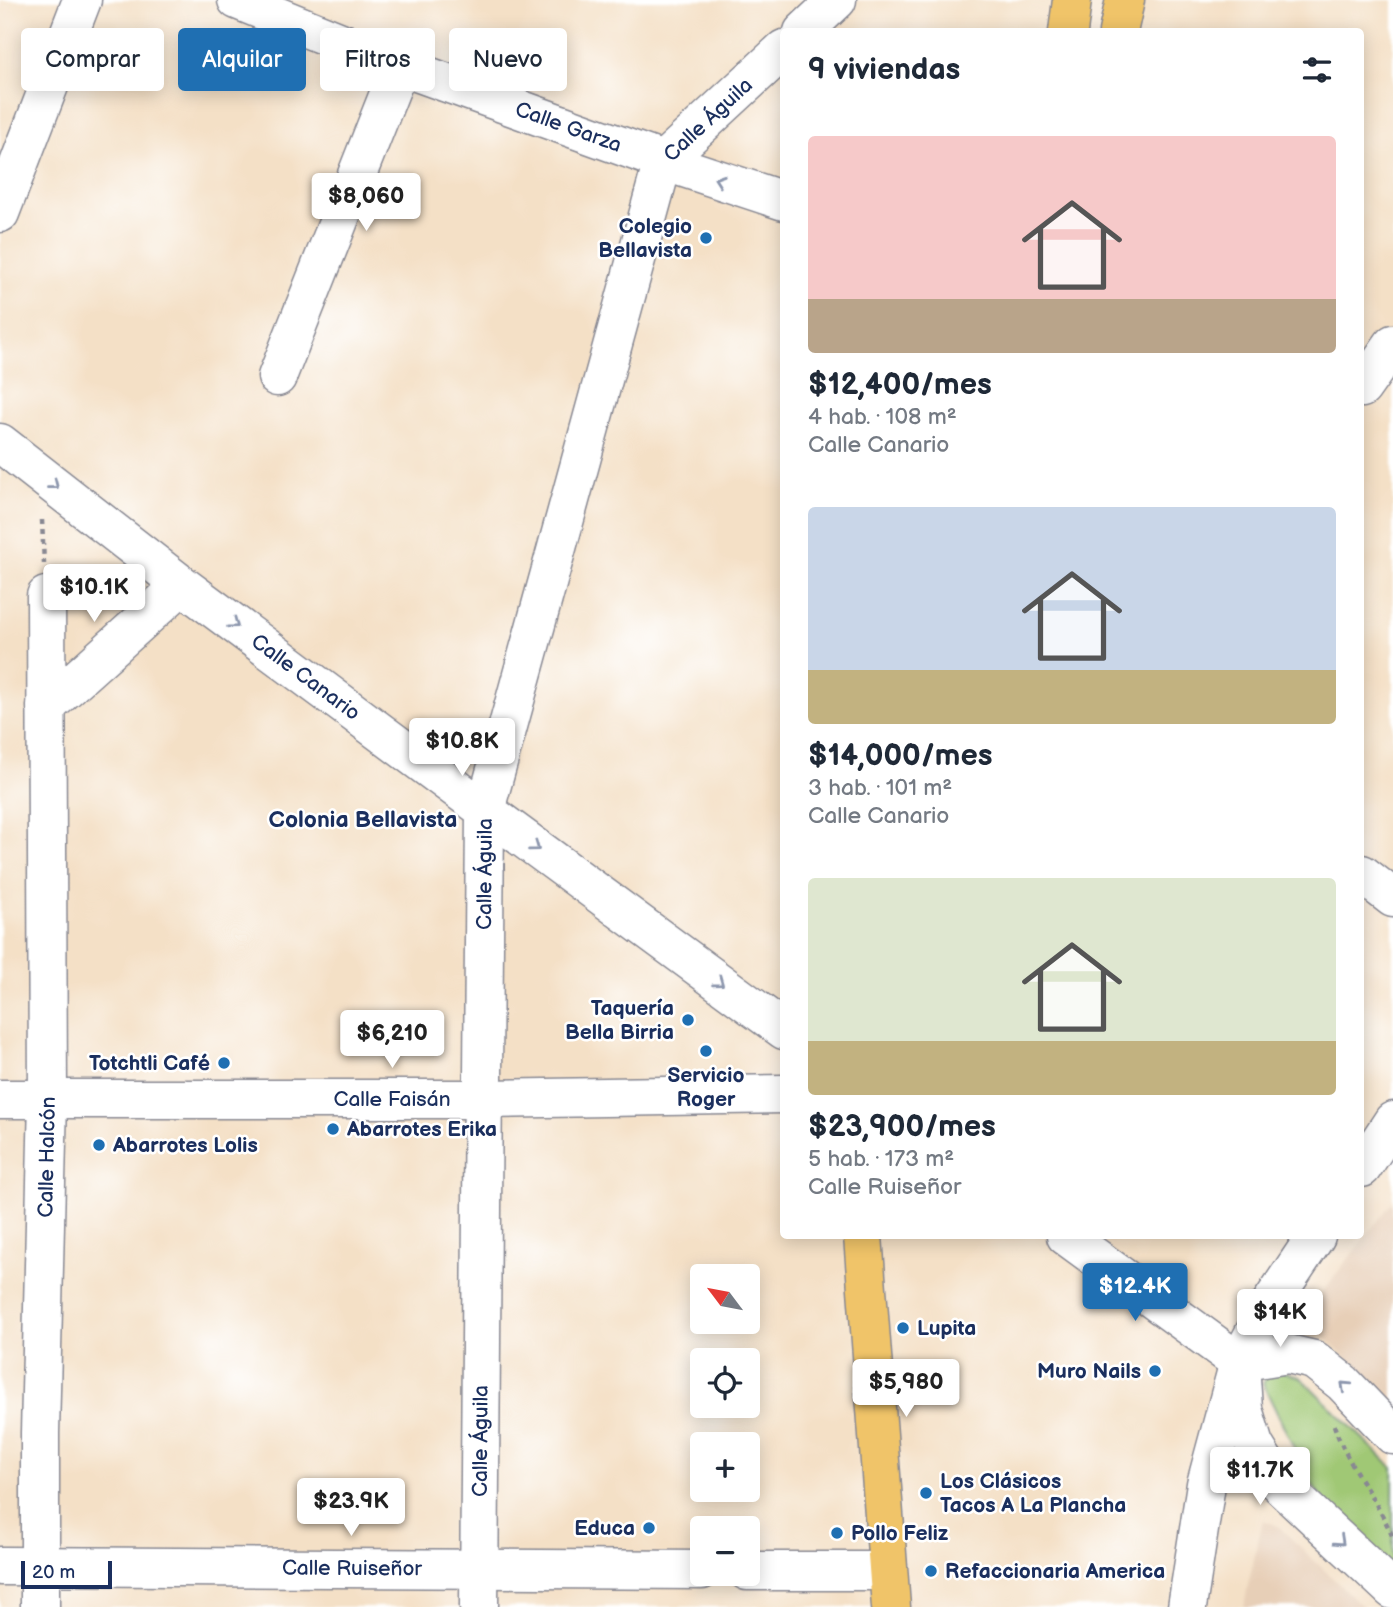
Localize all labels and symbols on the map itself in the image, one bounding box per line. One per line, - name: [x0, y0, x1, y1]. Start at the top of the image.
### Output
- street label: Calle Águila: [659, 73, 758, 167]
- street label: Calle Garza: [512, 97, 625, 158]
- one-way arrow: [714, 173, 726, 188]
- pin: $8,060: [309, 174, 423, 233]
- place label: Colegio Bellavista: [598, 214, 692, 263]
- marker: Colegio Bellavista: [698, 230, 714, 246]
- one-way arrow: [46, 477, 59, 490]
- pin: $10.1K: [37, 564, 151, 624]
- one-way arrow: [227, 615, 239, 628]
- street label: Calle Canario: [246, 629, 365, 726]
- pin: $10.8K: [405, 718, 519, 778]
- district label: Colonia Bellavista: [269, 806, 457, 834]
- street label: Calle Águila: [472, 818, 498, 930]
- one-way arrow: [527, 839, 540, 851]
- one-way arrow: [711, 973, 723, 986]
- place label: Taquería Bella Birria: [565, 996, 674, 1045]
- pin: $6,210: [335, 1010, 449, 1070]
- marker: Taquería Bella Birria: [680, 1012, 696, 1028]
- marker: Servicio Roger: [698, 1043, 714, 1059]
- place label: Totchtli Café: [89, 1051, 211, 1076]
- marker: Totchtli Café: [216, 1055, 232, 1071]
- place label: Servicio Roger: [668, 1063, 744, 1112]
- street label: Calle Faisán: [333, 1087, 451, 1112]
- street label: Calle Halcón: [33, 1096, 61, 1218]
- place label: Abarrotes Erika: [346, 1117, 497, 1142]
- marker: Abarrotes Erika: [325, 1121, 341, 1137]
- place label: Abarrotes Lolis: [112, 1133, 258, 1158]
- marker: Abarrotes Lolis: [91, 1137, 107, 1153]
- north arrow: [690, 1264, 760, 1334]
- pin: $12.4K: [1078, 1264, 1192, 1323]
- pin: $14K: [1239, 1290, 1321, 1349]
- place label: Lupita: [917, 1316, 976, 1341]
- marker: Lupita: [895, 1320, 911, 1336]
- place label: Muro Nails: [1037, 1359, 1141, 1384]
- pin: $5,980: [849, 1360, 963, 1419]
- marker: Muro Nails: [1147, 1363, 1163, 1379]
- one-way arrow: [1340, 1382, 1353, 1395]
- street label: Calle Águila: [468, 1385, 494, 1497]
- pin: $11.7K: [1203, 1448, 1317, 1507]
- place label: Los Clásicos Tacos A La Plancha: [940, 1469, 1126, 1518]
- pin: $23.9K: [294, 1478, 408, 1538]
- marker: Los Clásicos Tacos A La Plancha: [918, 1485, 934, 1501]
- place label: Educa: [574, 1516, 635, 1541]
- marker: Educa: [641, 1520, 657, 1536]
- place label: Pollo Feliz: [851, 1521, 948, 1546]
- marker: Pollo Feliz: [829, 1525, 845, 1541]
- one-way arrow: [1332, 1533, 1345, 1546]
- street label: Calle Ruiseñor: [282, 1556, 422, 1581]
- scale bar: [21, 1558, 112, 1590]
- place label: Refaccionaria America: [945, 1559, 1165, 1584]
- marker: Refaccionaria America: [923, 1563, 939, 1579]

